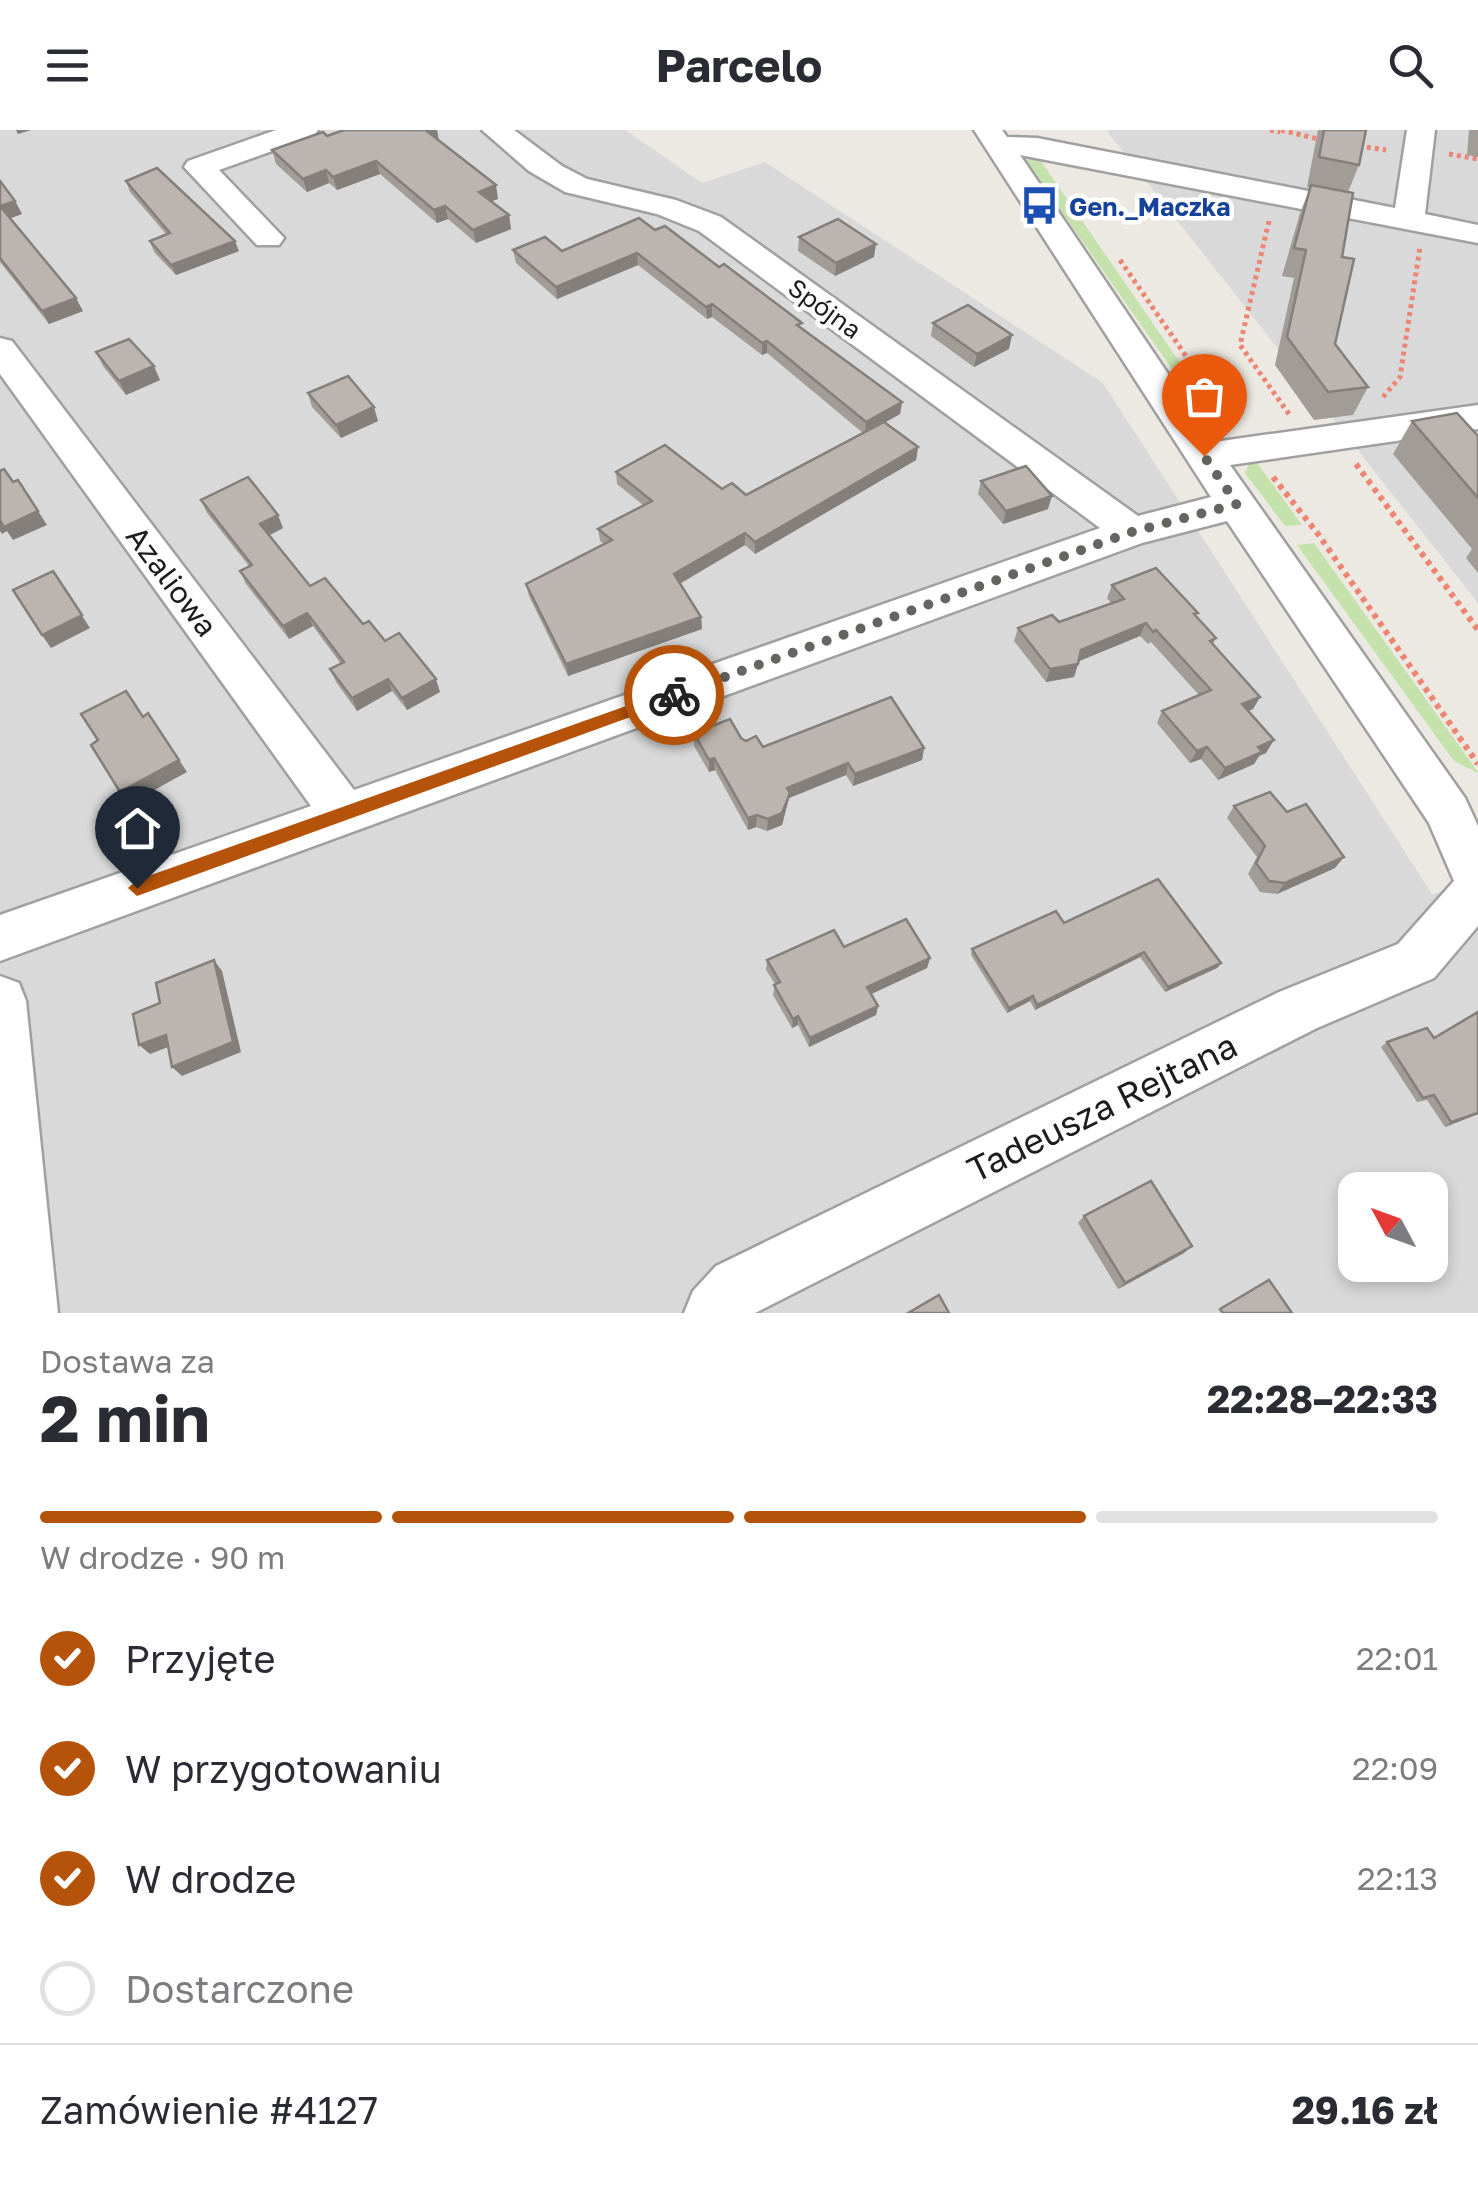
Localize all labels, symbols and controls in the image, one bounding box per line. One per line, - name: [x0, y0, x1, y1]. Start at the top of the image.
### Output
- icon: menu: [40, 38, 95, 93]
- text: Parcelo: [656, 38, 822, 92]
- icon: search: [1383, 38, 1438, 93]
- bus stop icon: Gen._Maczka: [1018, 185, 1060, 227]
- place label: Gen._Maczka: [1069, 191, 1230, 222]
- street label: Spójna: [782, 271, 868, 345]
- pin: [1162, 354, 1247, 457]
- icon: bag: [1177, 369, 1232, 424]
- street label: Azaliowa: [119, 519, 225, 643]
- courier: [624, 645, 724, 745]
- icon: bike: [647, 668, 702, 723]
- pin: [95, 786, 180, 889]
- icon: home: [110, 801, 165, 856]
- street label: Tadeusza Rejtana: [960, 1024, 1244, 1190]
- north arrow: [1338, 1172, 1448, 1282]
- map controls: [1338, 1172, 1448, 1282]
- text: Dostawa za: [40, 1342, 215, 1380]
- text: 22:28–22:33: [1207, 1376, 1438, 1421]
- text: 2 min: [40, 1378, 210, 1456]
- text: W drodze · 90 m: [40, 1538, 285, 1576]
- icon: check: [40, 1631, 95, 1686]
- text: Przyjęte: [125, 1636, 276, 1681]
- text: 22:01: [1356, 1639, 1438, 1677]
- icon: check: [40, 1741, 95, 1796]
- text: W przygotowaniu: [125, 1746, 442, 1791]
- text: 22:09: [1352, 1749, 1438, 1787]
- icon: check: [40, 1851, 95, 1906]
- text: W drodze: [125, 1856, 296, 1901]
- text: 22:13: [1357, 1859, 1438, 1897]
- text: Dostarczone: [125, 1966, 354, 2011]
- text: Zamówienie #4127: [40, 2087, 378, 2132]
- text: 29.16 zł: [1292, 2087, 1438, 2132]

